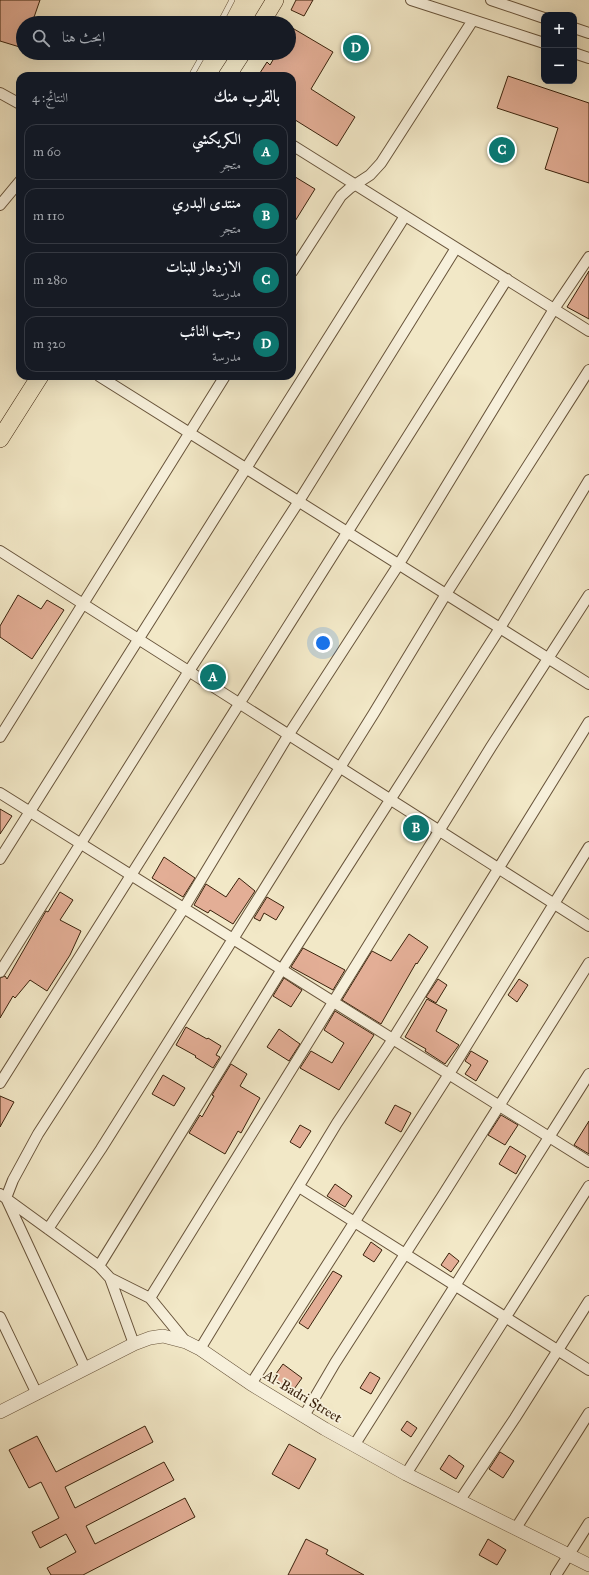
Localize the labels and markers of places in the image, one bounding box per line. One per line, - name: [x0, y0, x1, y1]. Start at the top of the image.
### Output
- pin: D: [343, 33, 369, 63]
- pin: C: [489, 135, 515, 165]
- pin: A: [200, 662, 226, 692]
- pin: B: [403, 813, 429, 843]

